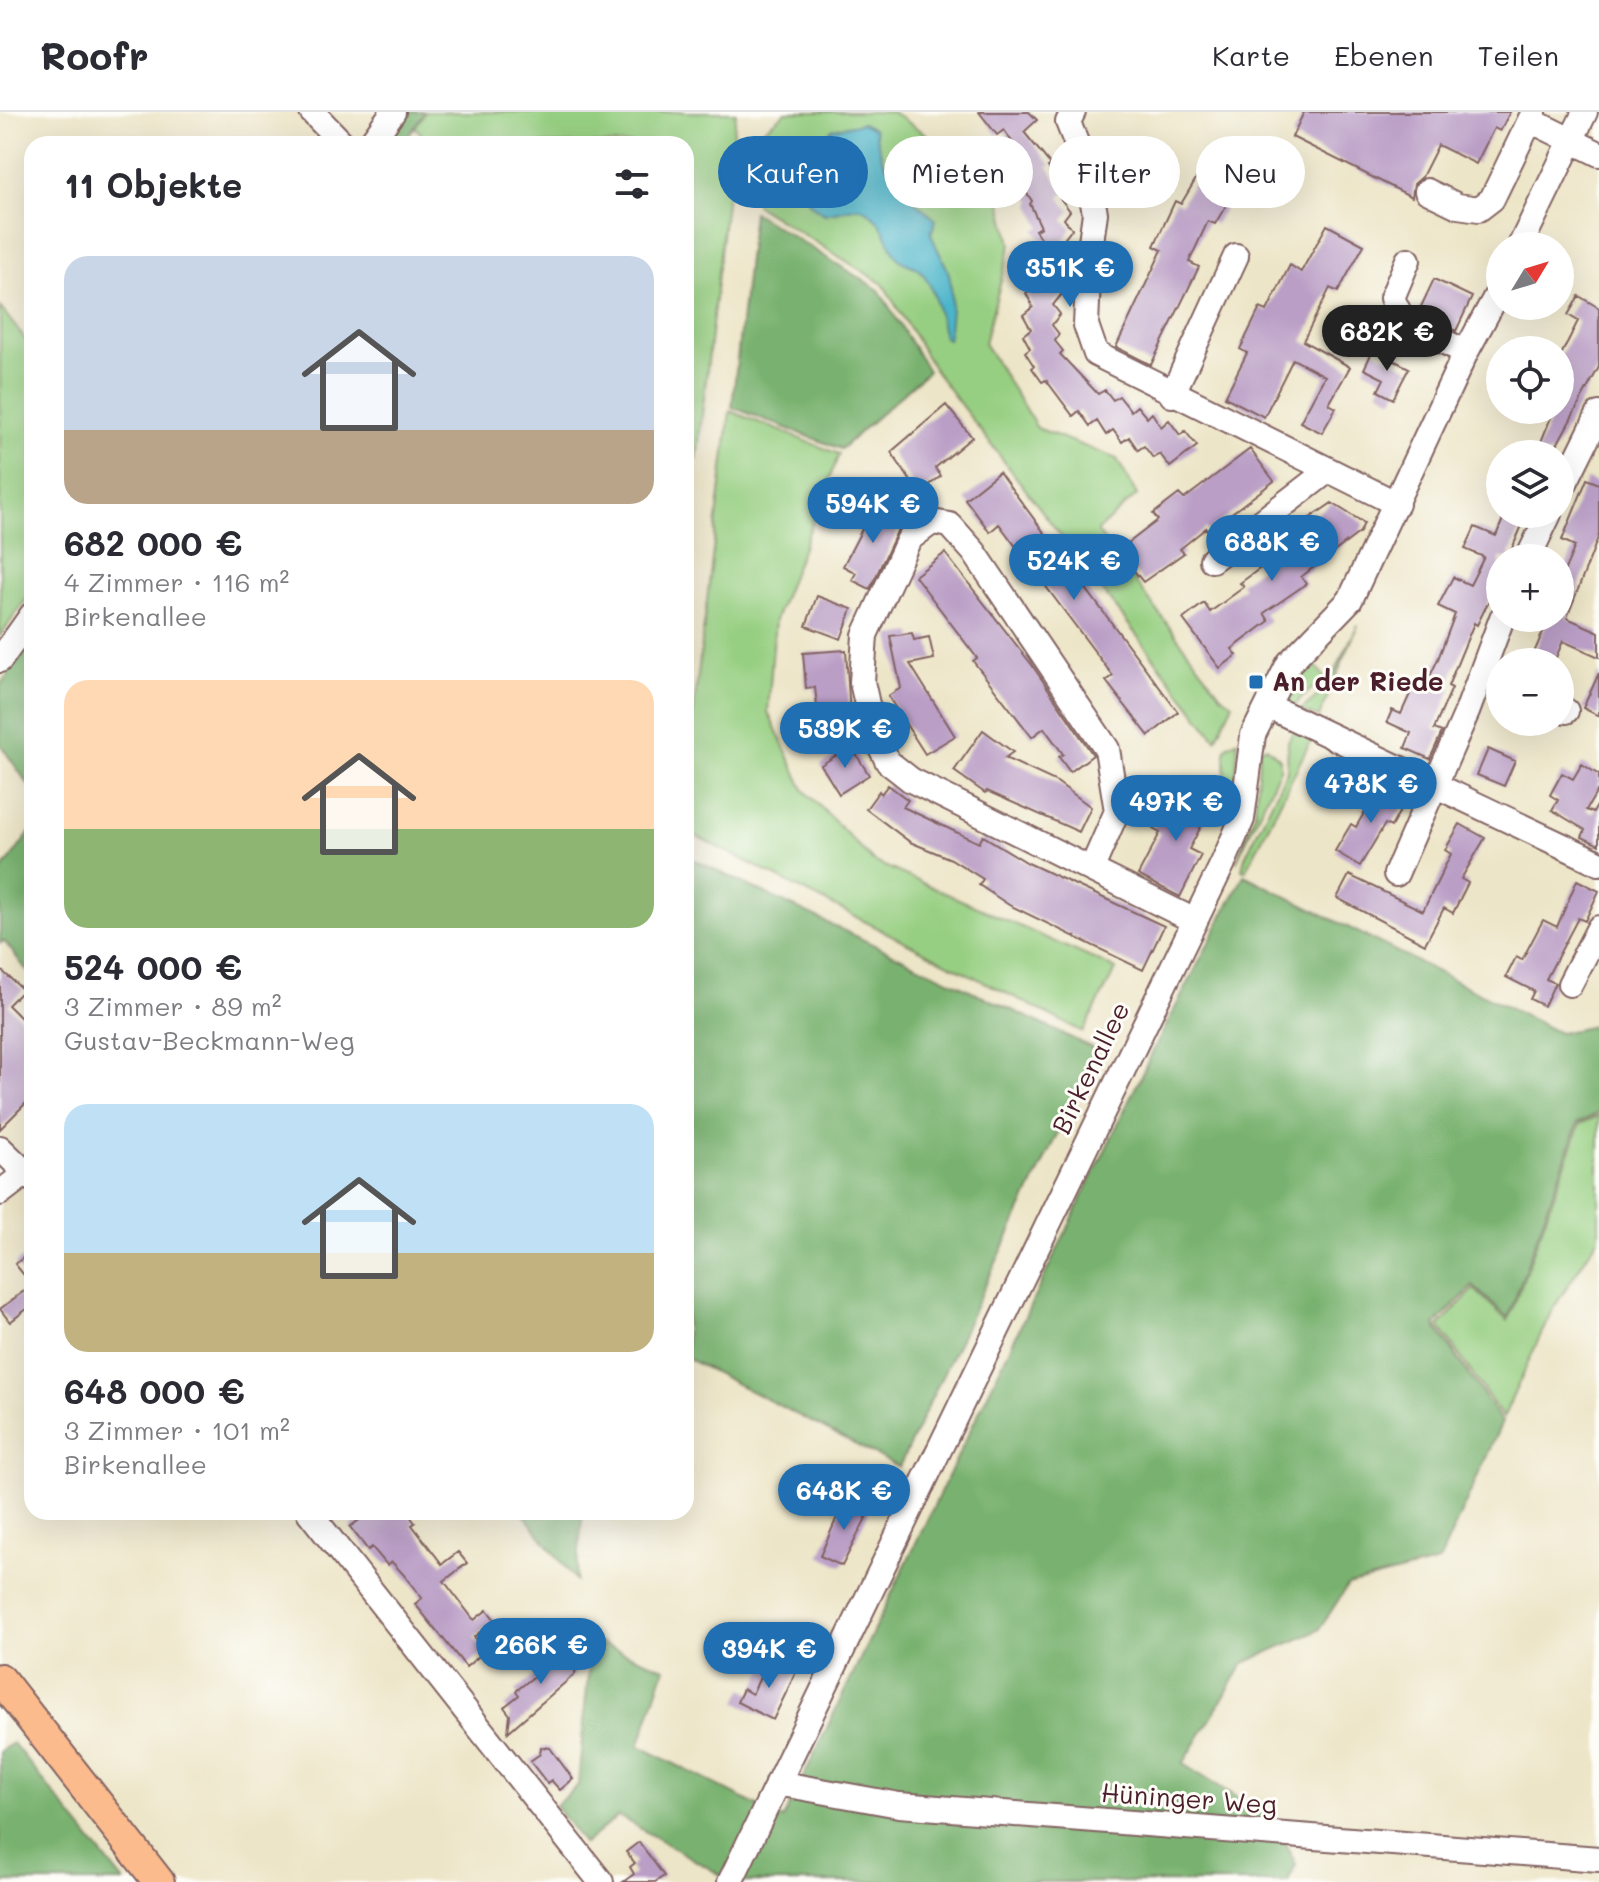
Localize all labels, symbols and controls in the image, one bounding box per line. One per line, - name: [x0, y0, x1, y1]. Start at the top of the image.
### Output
- text: Roofr: [40, 30, 149, 80]
- text: Karte: [1212, 37, 1290, 73]
- text: Ebenen: [1334, 37, 1434, 73]
- text: Teilen: [1478, 37, 1559, 73]
- chip: Kaufen: [718, 136, 868, 208]
- chip: Mieten: [884, 136, 1033, 208]
- chip: Filter: [1049, 136, 1180, 208]
- chip: Neu: [1196, 136, 1305, 208]
- text: 11 Objekte: [64, 162, 242, 207]
- icon: filters: [610, 162, 654, 206]
- north arrow: [1486, 232, 1574, 320]
- map controls: [1486, 232, 1574, 736]
- pin: 351K €: [1005, 241, 1135, 309]
- text: 351K €: [1025, 250, 1115, 284]
- pin: 682K €: [1322, 305, 1452, 373]
- icon: home: [287, 308, 431, 452]
- text: 682K €: [1340, 314, 1434, 348]
- button: locate: [1486, 336, 1574, 424]
- button: layers: [1486, 440, 1574, 528]
- pin: 594K €: [808, 477, 938, 545]
- text: 594K €: [826, 486, 920, 520]
- pin: 688K €: [1207, 515, 1337, 583]
- text: 682 000 €: [64, 520, 242, 565]
- text: 688K €: [1224, 524, 1320, 558]
- pin: 524K €: [1009, 534, 1139, 602]
- text: 524K €: [1027, 543, 1121, 577]
- button: +: [1486, 544, 1574, 632]
- text: 4 Zimmer · 116 m²: [64, 565, 289, 599]
- text: Birkenallee: [64, 599, 207, 633]
- button: −: [1486, 648, 1574, 736]
- place label: An der Riede: [1272, 664, 1444, 698]
- marker: An der Riede: [1247, 673, 1265, 691]
- pin: 539K €: [780, 702, 910, 770]
- text: 539K €: [798, 711, 892, 745]
- icon: home: [287, 732, 431, 876]
- pin: 478K €: [1306, 757, 1436, 825]
- text: 478K €: [1324, 766, 1418, 800]
- pin: 497K €: [1111, 775, 1241, 843]
- text: 497K €: [1129, 784, 1223, 818]
- text: 524 000 €: [64, 944, 242, 989]
- text: 3 Zimmer · 89 m²: [64, 989, 282, 1023]
- street label: Birkenallee: [1043, 996, 1137, 1139]
- text: Gustav-Beckmann-Weg: [64, 1023, 355, 1057]
- icon: home: [287, 1156, 431, 1300]
- text: 648 000 €: [64, 1368, 245, 1413]
- text: 3 Zimmer · 101 m²: [64, 1413, 290, 1447]
- text: Birkenallee: [64, 1447, 207, 1481]
- pin: 648K €: [779, 1464, 909, 1532]
- text: 648K €: [796, 1473, 892, 1507]
- pin: 266K €: [476, 1618, 606, 1686]
- pin: 394K €: [704, 1622, 834, 1690]
- text: 266K €: [494, 1627, 588, 1661]
- text: 394K €: [721, 1631, 817, 1665]
- street label: Hüninger Weg: [1100, 1775, 1278, 1821]

